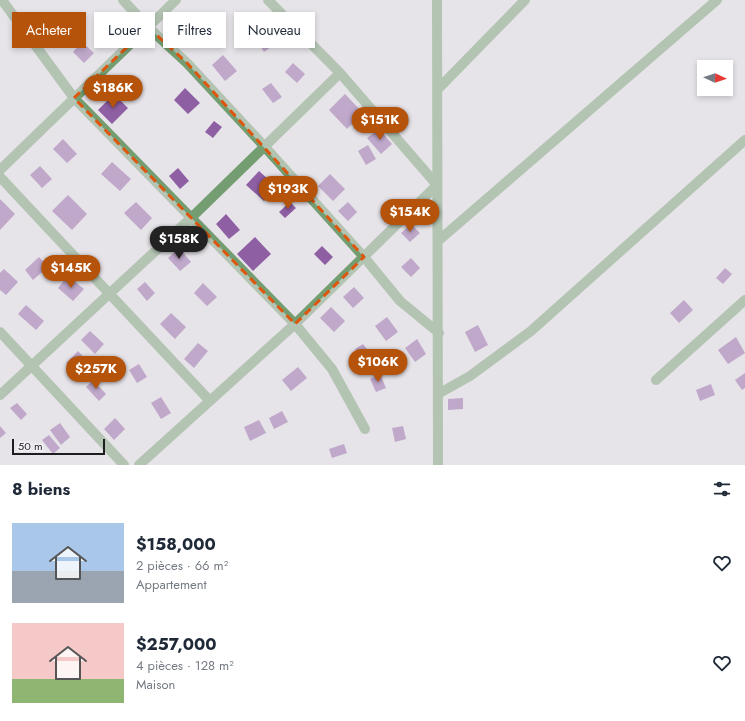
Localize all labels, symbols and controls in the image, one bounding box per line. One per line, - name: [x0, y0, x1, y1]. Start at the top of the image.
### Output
- chip: Acheter: [12, 12, 86, 48]
- chip: Louer: [94, 12, 155, 48]
- chip: Filtres: [163, 12, 226, 48]
- chip: Nouveau: [234, 12, 315, 48]
- north arrow: [697, 60, 733, 96]
- map controls: [697, 60, 733, 96]
- pin: $186K: [85, 75, 141, 109]
- text: $186K: [93, 78, 133, 97]
- pin: $151K: [352, 107, 408, 141]
- text: $151K: [361, 110, 399, 129]
- pin: $193K: [260, 176, 316, 210]
- text: $193K: [268, 179, 308, 198]
- pin: $154K: [382, 199, 438, 233]
- text: $154K: [389, 202, 431, 221]
- pin: $158K: [151, 226, 207, 260]
- text: $158K: [159, 229, 199, 248]
- pin: $145K: [43, 255, 99, 289]
- text: $145K: [50, 258, 92, 277]
- pin: $106K: [350, 349, 406, 383]
- text: $106K: [357, 352, 399, 371]
- pin: $257K: [68, 356, 124, 390]
- text: $257K: [75, 359, 117, 378]
- scale bar: [12, 437, 105, 456]
- text: 50 m: [18, 438, 43, 454]
- text: 8 biens: [12, 477, 70, 501]
- icon: filters: [711, 478, 733, 500]
- text: $158,000: [136, 532, 216, 556]
- icon: home: [44, 539, 92, 587]
- icon: heart: [711, 552, 733, 574]
- text: 2 pièces · 66 m²: [136, 556, 228, 575]
- text: Appartement: [136, 575, 207, 594]
- text: $257,000: [136, 632, 217, 656]
- icon: home: [44, 639, 92, 687]
- icon: heart: [711, 652, 733, 674]
- text: 4 pièces · 128 m²: [136, 656, 234, 675]
- text: Maison: [136, 675, 175, 694]

